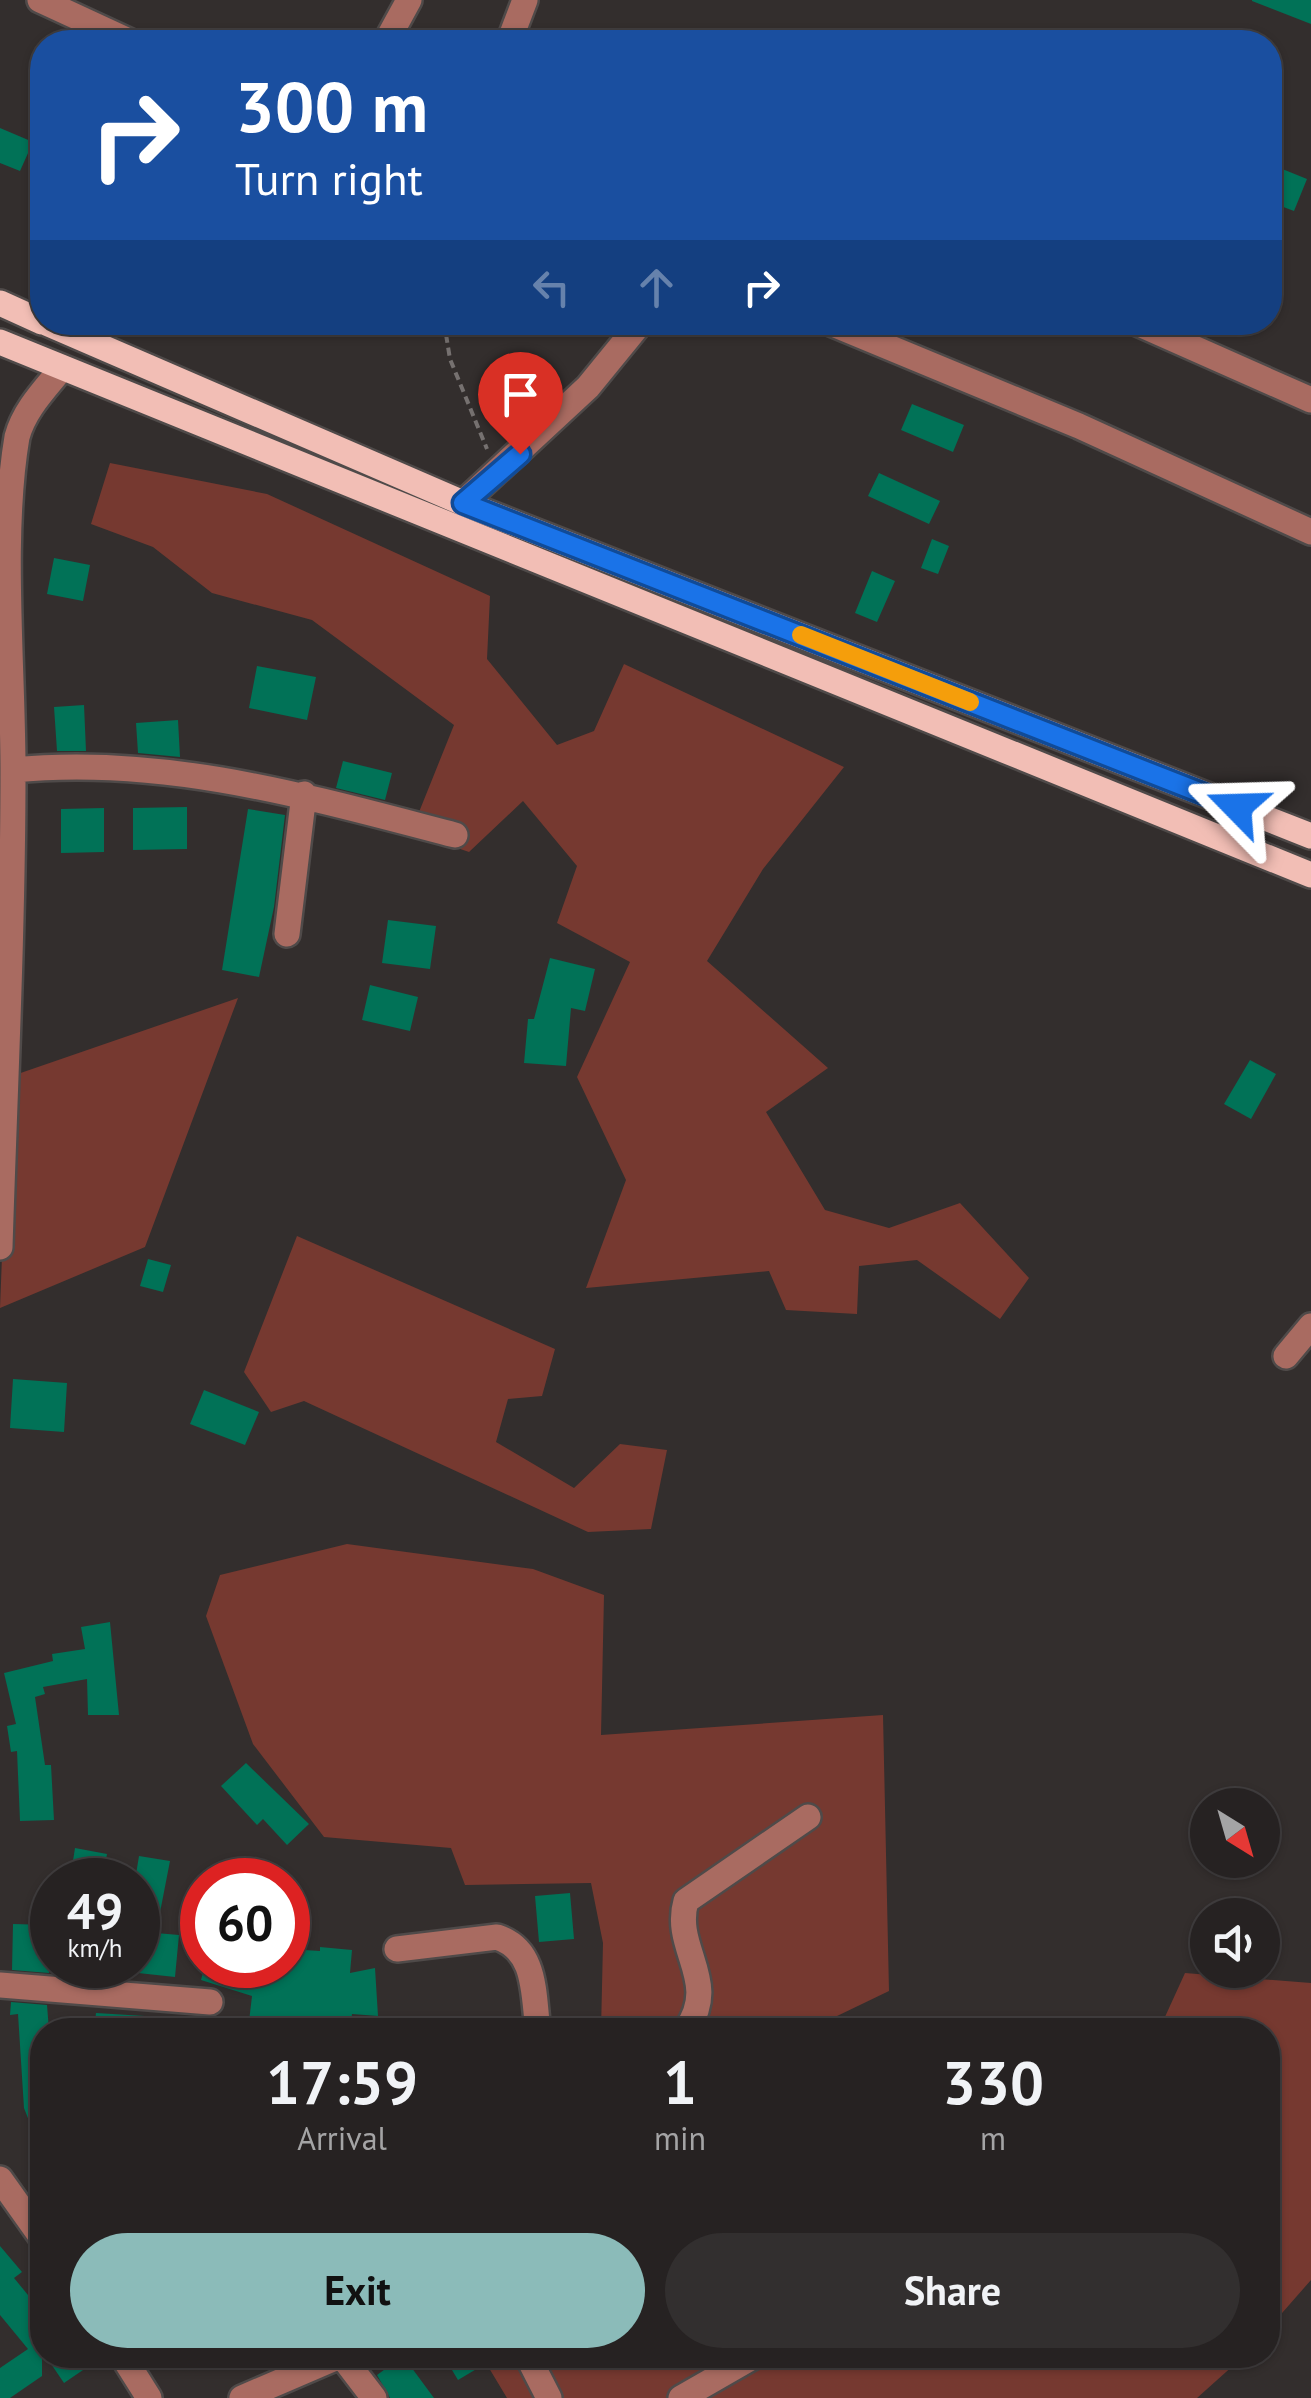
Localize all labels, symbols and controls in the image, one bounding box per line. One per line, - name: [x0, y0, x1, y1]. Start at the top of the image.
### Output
- text: 300 m: [235, 61, 428, 151]
- icon: right: [70, 70, 200, 200]
- text: Turn right: [235, 149, 423, 207]
- icon: left: [524, 260, 579, 315]
- icon: ahead: [629, 260, 684, 315]
- icon: right: [734, 260, 789, 315]
- pin: [478, 352, 563, 455]
- icon: arrive: [493, 367, 548, 422]
- position arrow: [1185, 755, 1289, 859]
- north arrow: [1190, 1788, 1280, 1878]
- map controls: [1190, 1788, 1280, 1988]
- speed limit sign: 60: [180, 1858, 310, 1988]
- text: 49: [67, 1878, 123, 1943]
- button: sound: [1190, 1898, 1280, 1988]
- text: km/h: [68, 1932, 122, 1964]
- text: 17:59: [266, 2043, 418, 2121]
- text: 1: [663, 2043, 697, 2121]
- text: 330: [942, 2043, 1044, 2121]
- text: Arrival: [297, 2117, 387, 2159]
- text: min: [654, 2117, 706, 2159]
- text: m: [980, 2117, 1006, 2159]
- button: Exit: [70, 2233, 645, 2348]
- button: Share: [665, 2233, 1240, 2348]

